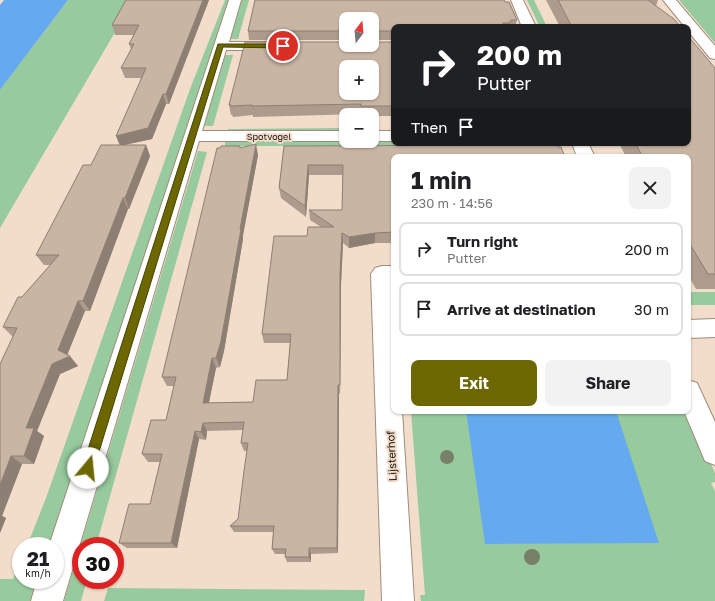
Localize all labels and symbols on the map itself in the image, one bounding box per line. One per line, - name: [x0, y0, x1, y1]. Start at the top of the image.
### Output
- north arrow: [339, 12, 379, 52]
- pin: [266, 29, 300, 63]
- street label: Spotvogel: [247, 131, 291, 142]
- street label: Lijsterhof: [383, 431, 399, 481]
- position arrow: [67, 447, 109, 489]
- speed limit sign: 30: [72, 537, 124, 589]

